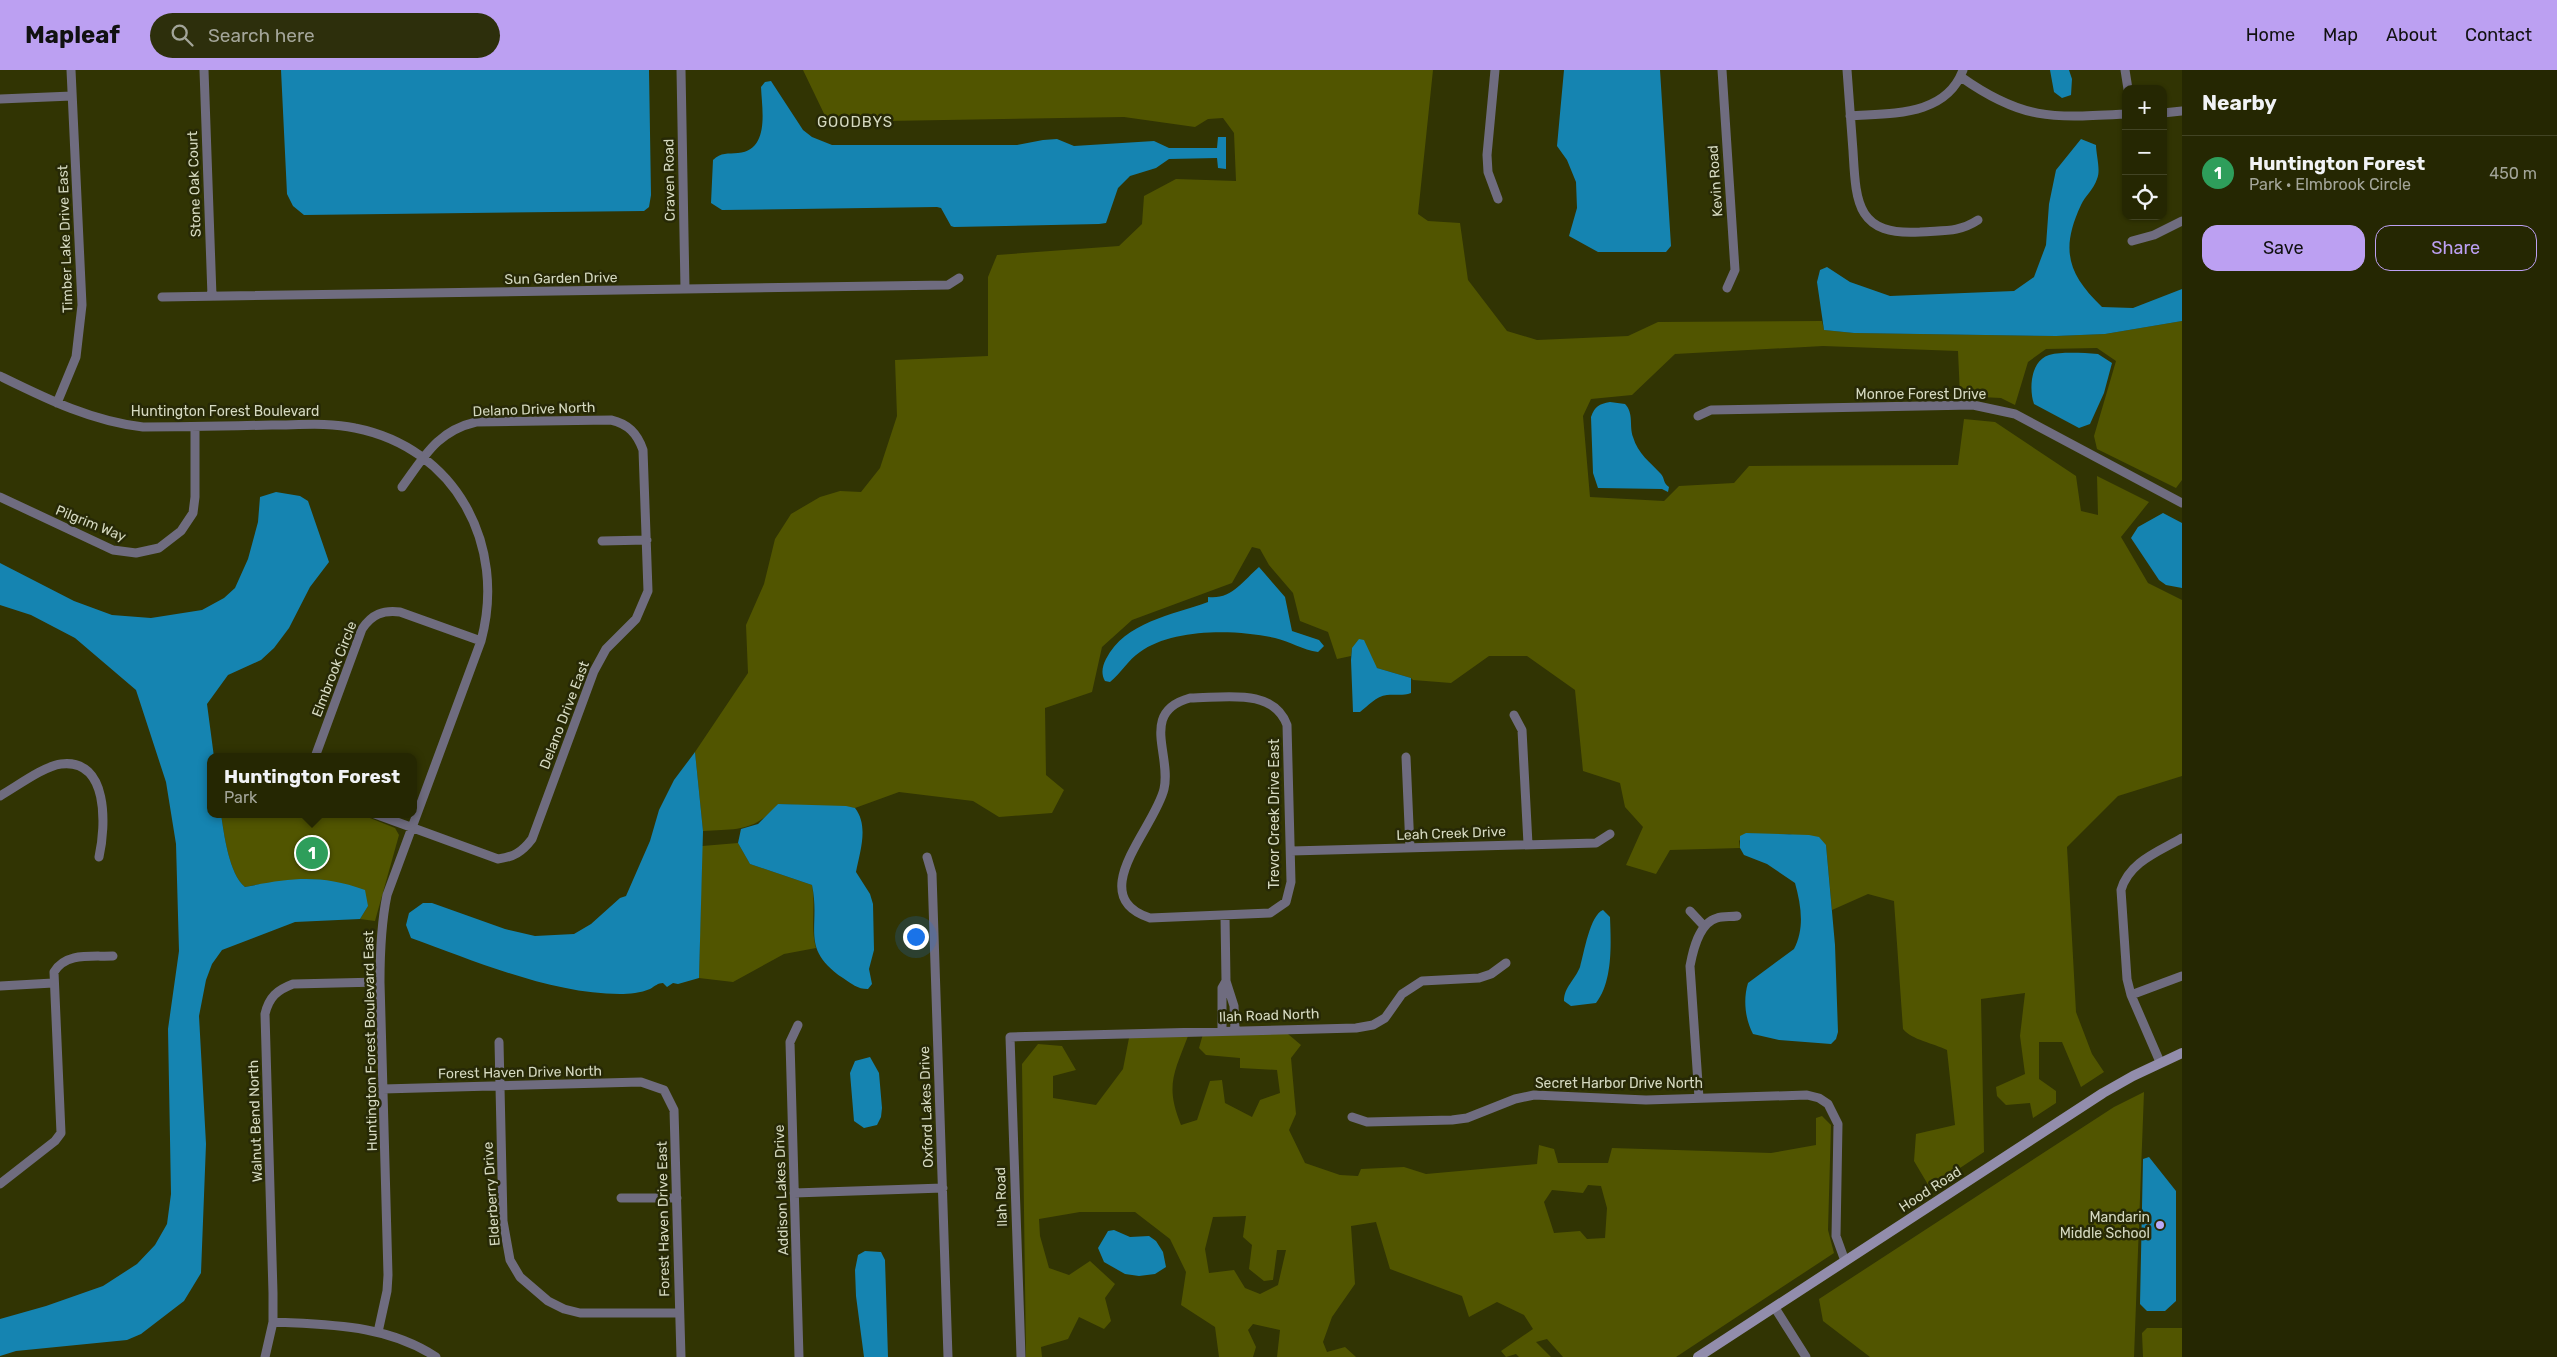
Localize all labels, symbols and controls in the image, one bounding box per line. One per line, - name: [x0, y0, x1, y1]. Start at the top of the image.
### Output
- search box: [150, 13, 500, 58]
- text: Mapleaf: [25, 21, 120, 49]
- icon: search: [168, 21, 196, 49]
- text: Search here: [208, 24, 315, 47]
- text: Home: [2246, 24, 2295, 46]
- text: Map: [2323, 24, 2358, 46]
- text: About: [2386, 24, 2437, 46]
- text: Contact: [2465, 24, 2532, 46]
- map controls: [2122, 85, 2167, 220]
- button: +: [2122, 85, 2167, 130]
- text: Nearby: [2202, 90, 2277, 115]
- district label: GOODBYS: [817, 113, 893, 131]
- street label: Stone Oak Court: [184, 130, 205, 237]
- button: −: [2122, 130, 2167, 175]
- street label: Craven Road: [660, 139, 679, 221]
- street label: Kevin Road: [1705, 145, 1726, 217]
- text: Huntington Forest: [2249, 152, 2425, 175]
- street label: Timber Lake Drive East: [54, 164, 77, 313]
- text: 1: [2214, 164, 2222, 183]
- text: 450 m: [2489, 164, 2537, 183]
- button: locate: [2122, 175, 2167, 220]
- text: Park · Elmbrook Circle: [2249, 175, 2411, 194]
- button: Save: [2202, 225, 2365, 271]
- button: Share: [2375, 225, 2537, 271]
- street label: Sun Garden Drive: [504, 269, 618, 288]
- street label: Monroe Forest Drive: [1856, 386, 1987, 403]
- street label: Delano Drive North: [472, 399, 596, 420]
- street label: Huntington Forest Boulevard: [131, 403, 319, 420]
- street label: Pilgrim Way: [53, 502, 129, 545]
- street label: Elmbrook Circle: [308, 619, 361, 720]
- street label: Delano Drive East: [536, 658, 593, 772]
- street label: Trevor Creek Drive East: [1266, 738, 1283, 889]
- popup: [207, 753, 417, 818]
- text: Huntington Forest: [224, 765, 400, 788]
- text: Park: [224, 788, 257, 807]
- street label: Leah Creek Drive: [1396, 823, 1506, 844]
- pin: 1: [296, 834, 328, 872]
- your location: [903, 924, 929, 950]
- street label: Huntington Forest Boulevard East: [360, 930, 381, 1152]
- street label: Ilah Road North: [1218, 1005, 1320, 1026]
- street label: Oxford Lakes Drive: [916, 1046, 937, 1168]
- street label: Walnut Bend North: [245, 1060, 266, 1182]
- street label: Forest Haven Drive North: [438, 1063, 602, 1082]
- street label: Secret Harbor Drive North: [1535, 1075, 1703, 1092]
- street label: Addison Lakes Drive: [771, 1124, 792, 1256]
- street label: Forest Haven Drive East: [654, 1140, 673, 1297]
- street label: Elderberry Drive: [479, 1141, 504, 1247]
- street label: Hood Road: [1896, 1163, 1965, 1216]
- street label: Ilah Road: [992, 1167, 1011, 1227]
- place label: Mandarin Middle School: [2060, 1209, 2150, 1242]
- marker: Mandarin Middle School: [2154, 1219, 2166, 1231]

